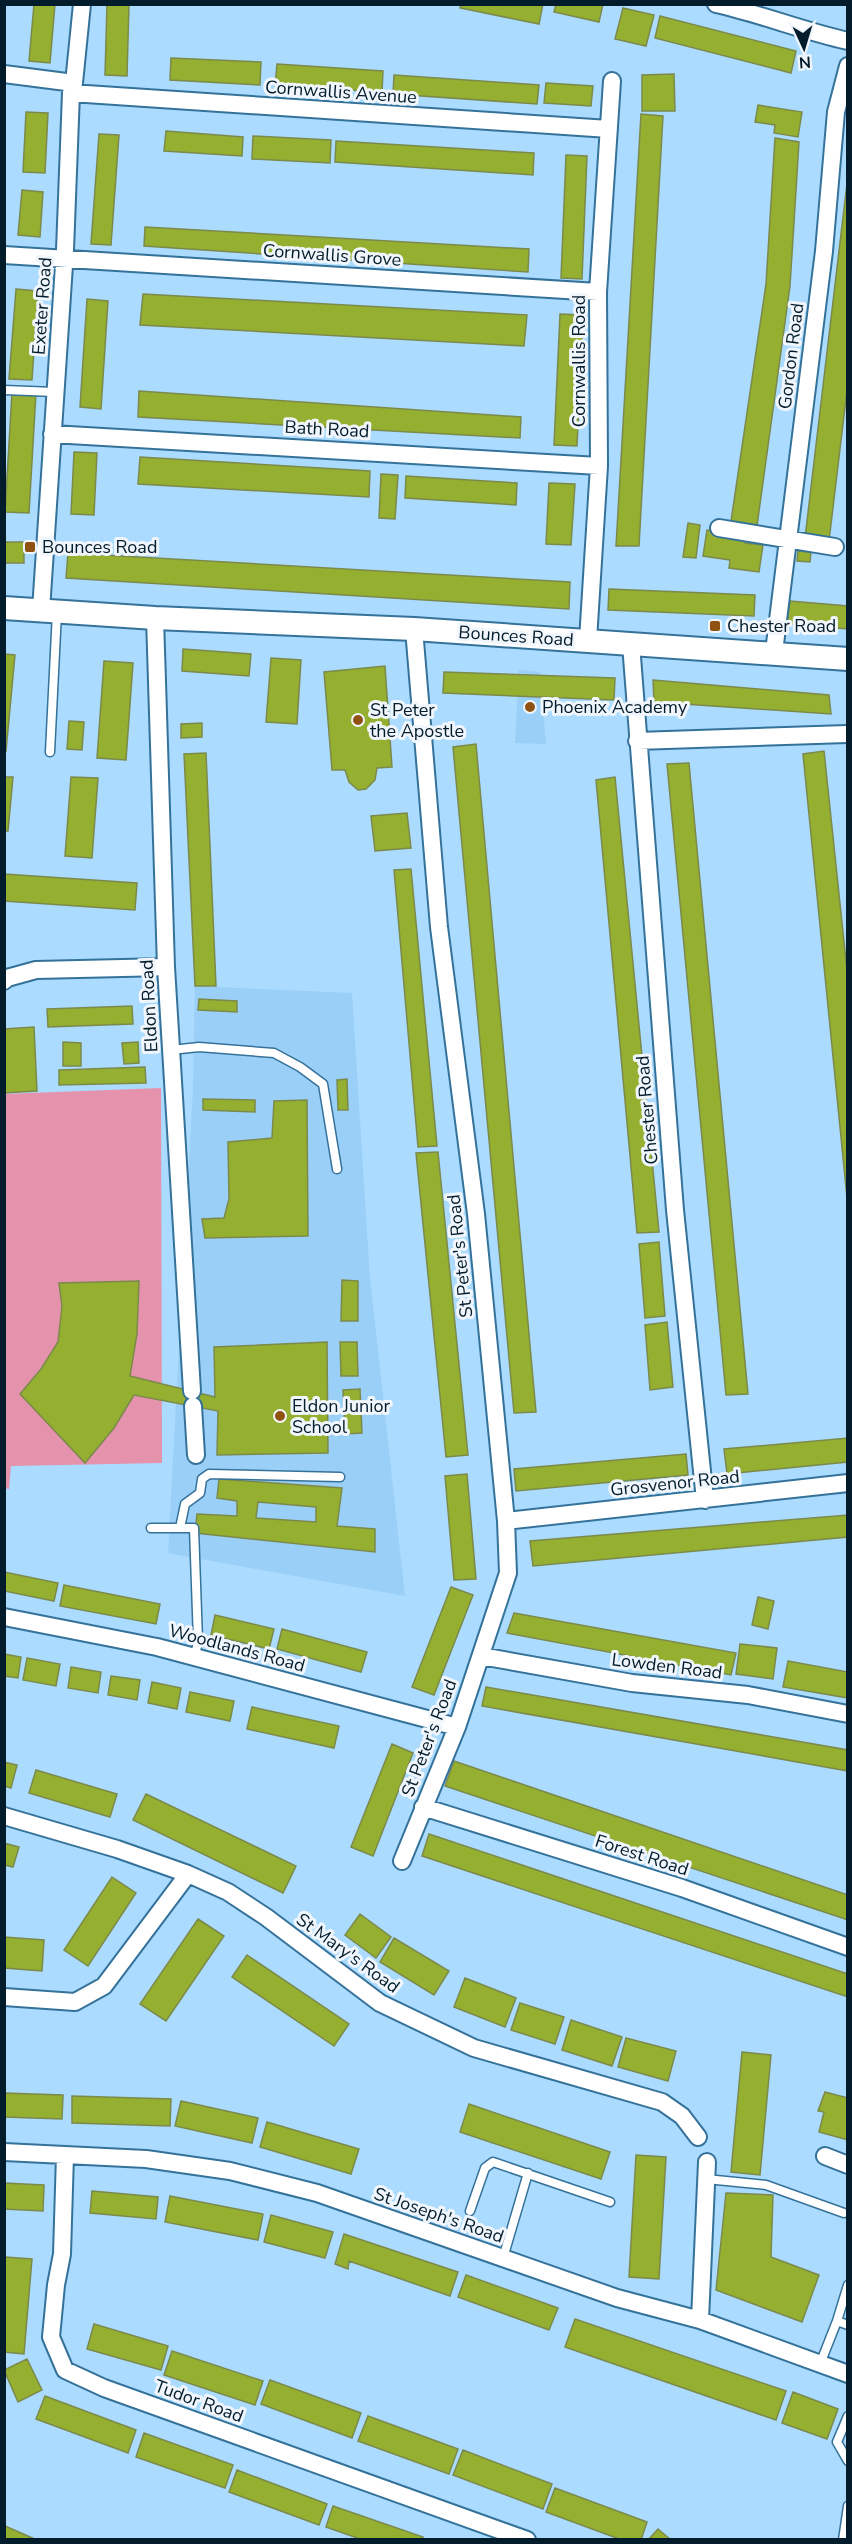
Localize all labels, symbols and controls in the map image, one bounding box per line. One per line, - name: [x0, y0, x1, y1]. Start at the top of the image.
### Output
- north arrow: [774, 18, 834, 78]
- text: N: [798, 51, 812, 73]
- street label: Cornwallis Avenue: [264, 75, 418, 109]
- street label: Cornwallis Grove: [262, 238, 402, 272]
- street label: Exeter Road: [27, 256, 57, 356]
- street label: Cornwallis Road: [567, 295, 591, 427]
- street label: Gordon Road: [773, 302, 809, 410]
- street label: Bath Road: [284, 415, 370, 443]
- place label: Bounces Road: [42, 535, 157, 559]
- marker: Bounces Road: [23, 540, 37, 554]
- place label: Chester Road: [727, 614, 836, 638]
- marker: Chester Road: [708, 619, 722, 633]
- street label: Bounces Road: [458, 620, 574, 652]
- place label: Phoenix Academy: [542, 695, 688, 719]
- place label: St Peter the Apostle: [370, 698, 464, 743]
- marker: Phoenix Academy: [523, 700, 537, 714]
- marker: St Peter the Apostle: [351, 713, 365, 727]
- street label: Eldon Road: [135, 959, 163, 1053]
- street label: Chester Road: [630, 1055, 664, 1165]
- street label: St Peter's Road: [442, 1193, 478, 1319]
- place label: Eldon Junior School: [292, 1394, 390, 1439]
- marker: Eldon Junior School: [273, 1409, 287, 1423]
- street label: Grosvenor Road: [609, 1464, 741, 1502]
- street label: Woodlands Road: [166, 1618, 308, 1678]
- street label: Lowden Road: [610, 1647, 724, 1685]
- street label: St Peter's Road: [396, 1676, 462, 1800]
- street label: Forest Road: [592, 1829, 692, 1881]
- street label: St Mary's Road: [291, 1907, 405, 1999]
- street label: St Joseph's Road: [371, 2182, 507, 2248]
- street label: Tudor Road: [151, 2374, 247, 2428]

